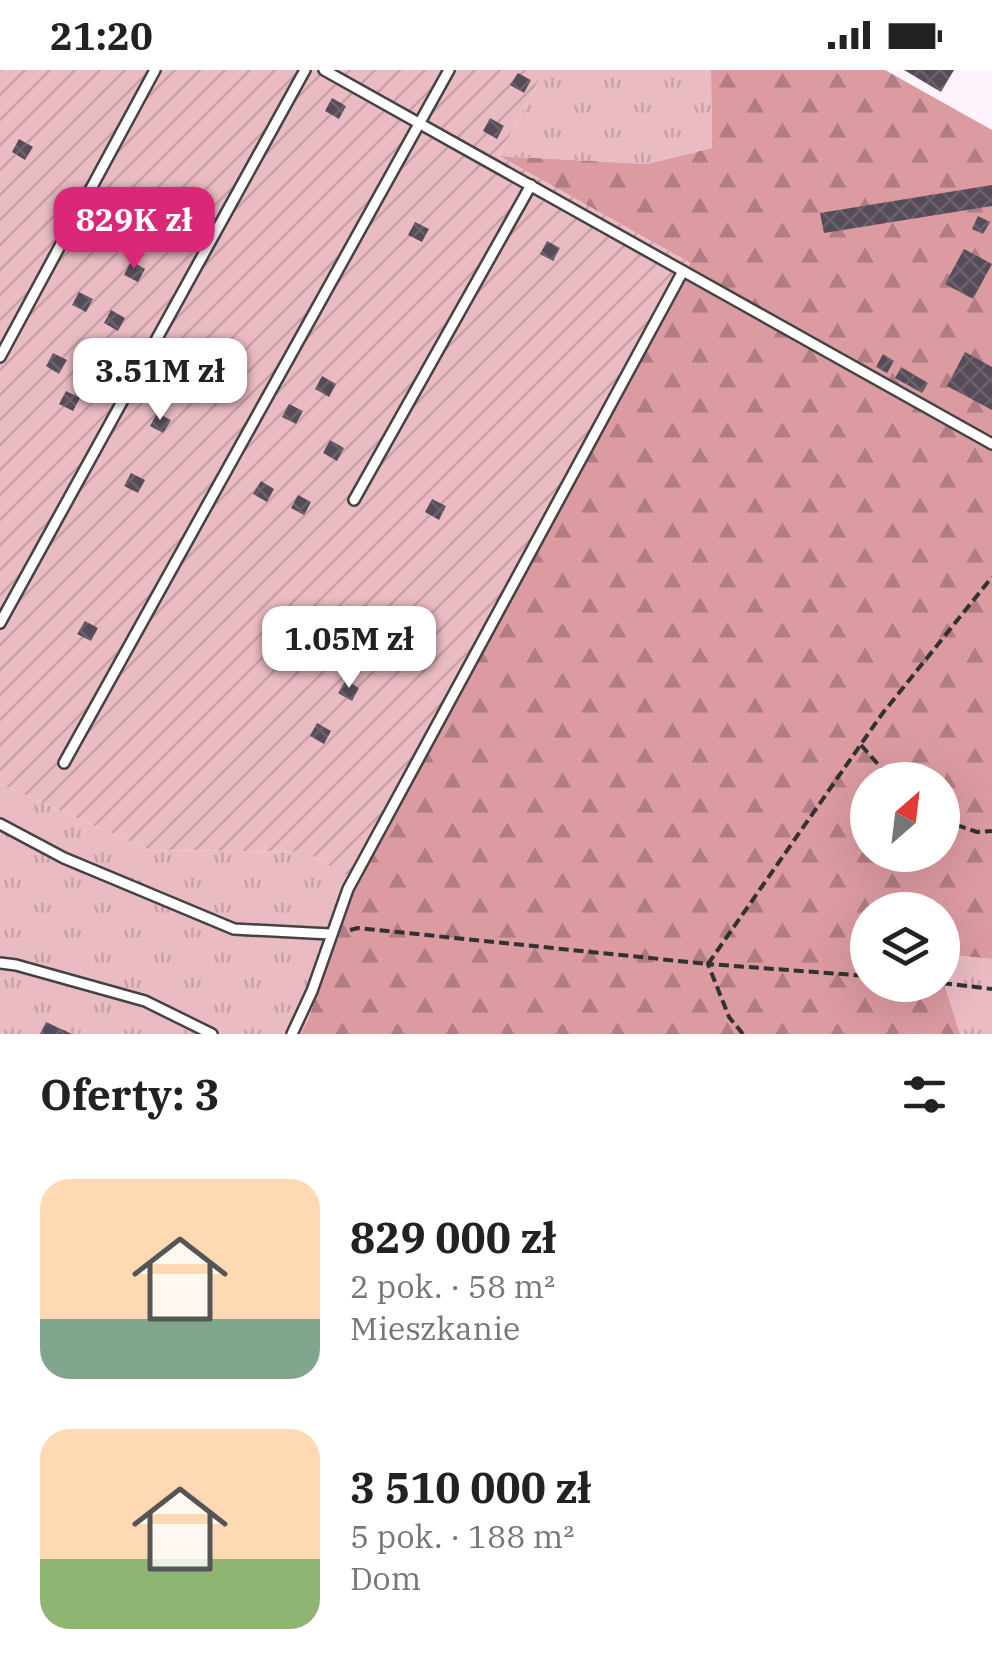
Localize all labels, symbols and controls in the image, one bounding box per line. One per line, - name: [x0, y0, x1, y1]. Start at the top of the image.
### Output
- text: 21:20: [50, 11, 153, 60]
- pin: 829K zł: [42, 187, 226, 272]
- text: 829K zł: [76, 198, 192, 240]
- pin: 3.51M zł: [57, 338, 263, 423]
- text: 3.51M zł: [95, 349, 225, 391]
- pin: 1.05M zł: [246, 606, 452, 691]
- text: 1.05M zł: [284, 617, 414, 659]
- north arrow: [850, 762, 960, 872]
- map controls: [850, 762, 960, 1002]
- button: layers: [850, 892, 960, 1002]
- text: Oferty: 3: [40, 1067, 220, 1122]
- icon: filters: [897, 1067, 952, 1122]
- text: 829 000 zł: [350, 1210, 556, 1265]
- icon: home: [120, 1219, 240, 1339]
- text: 2 pok. · 58 m²: [350, 1265, 555, 1307]
- text: Mieszkanie: [350, 1307, 520, 1349]
- text: 3 510 000 zł: [350, 1460, 591, 1515]
- icon: home: [120, 1469, 240, 1589]
- text: 5 pok. · 188 m²: [350, 1515, 574, 1557]
- text: Dom: [350, 1557, 421, 1599]

